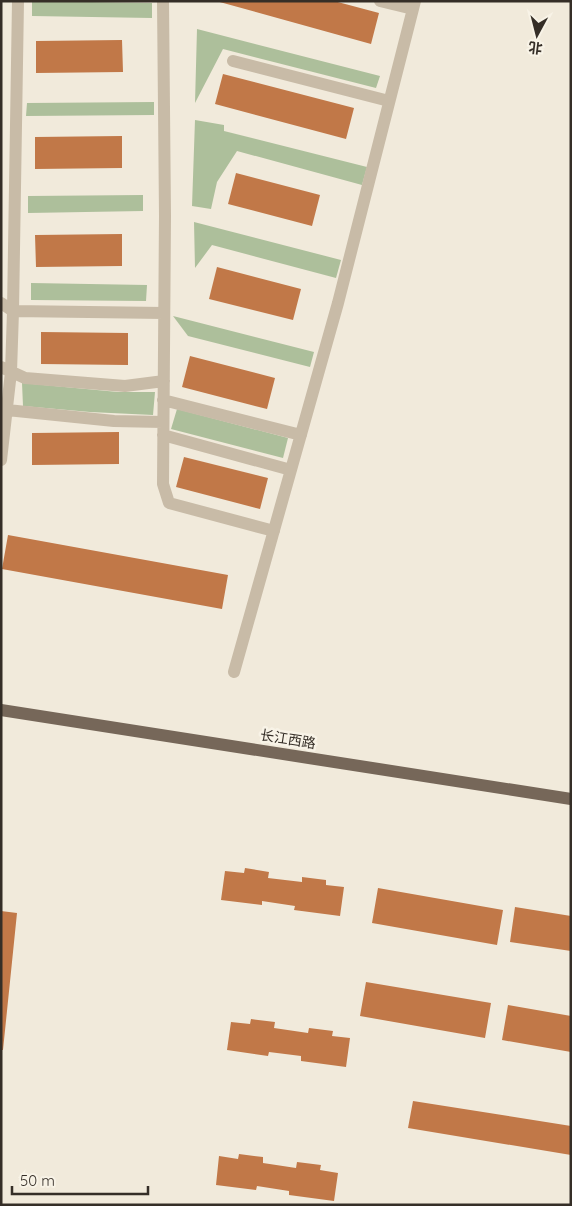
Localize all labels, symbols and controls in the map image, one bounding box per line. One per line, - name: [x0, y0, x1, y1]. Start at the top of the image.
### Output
- north arrow: [512, 10, 562, 60]
- text: 北: [527, 38, 543, 58]
- street label: 长江西路: [259, 726, 317, 752]
- scale bar: [12, 1164, 149, 1196]
- text: 50 m: [20, 1171, 55, 1190]

